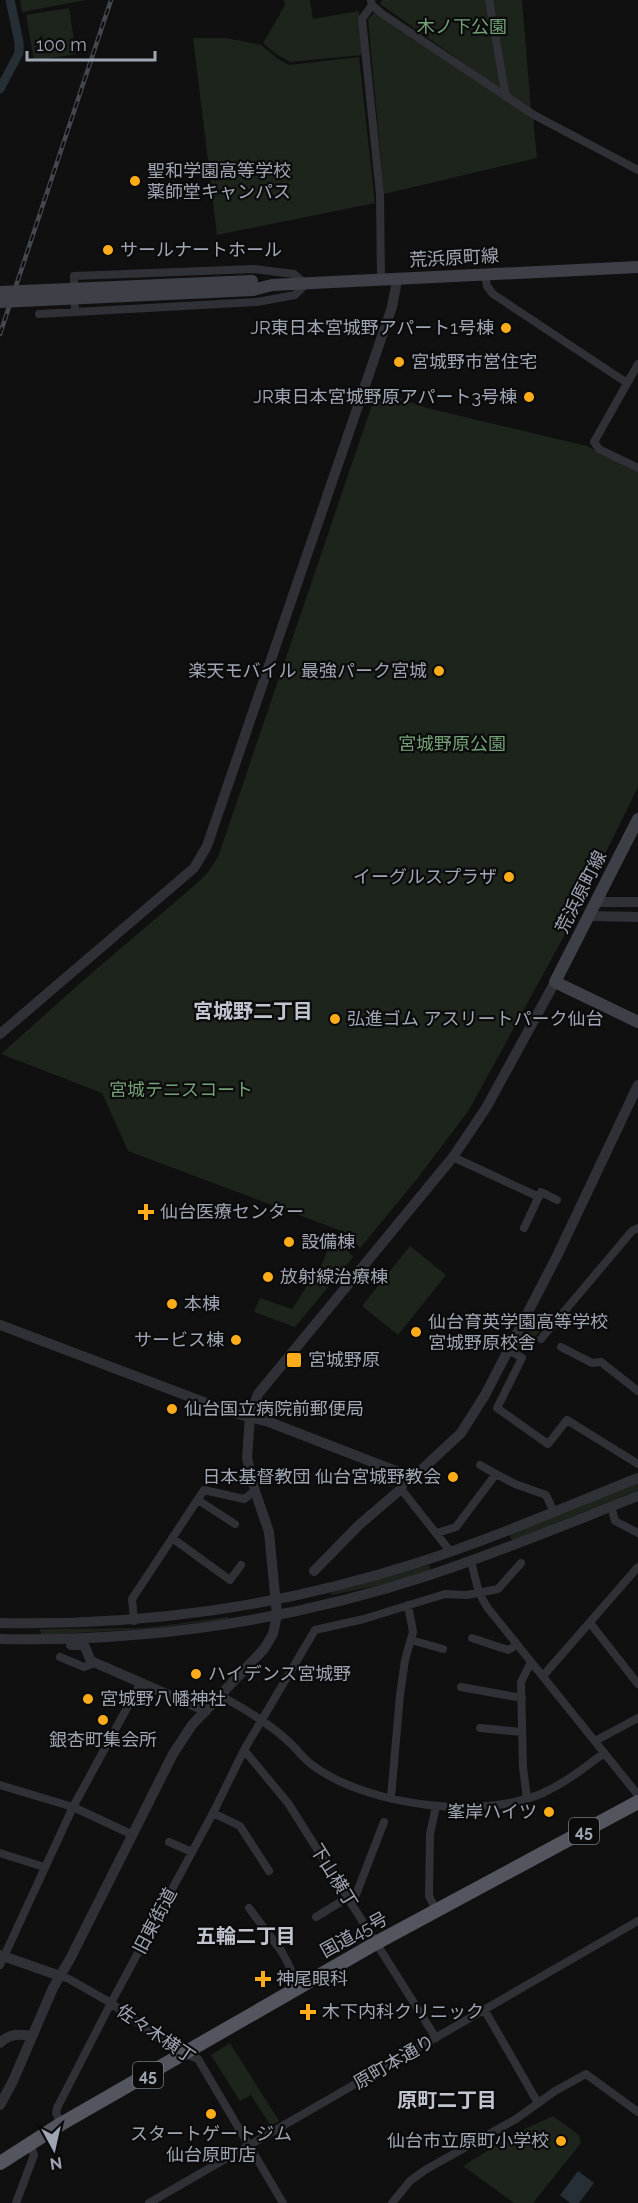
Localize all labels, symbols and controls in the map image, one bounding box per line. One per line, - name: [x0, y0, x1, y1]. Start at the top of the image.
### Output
- park label: 木ノ下公園: [417, 16, 507, 37]
- scale bar: [27, 24, 154, 62]
- text: 100 m: [36, 34, 87, 55]
- place label: 聖和学園高等学校 薬師堂キャンパス: [147, 160, 291, 202]
- marker: 聖和学園高等学校 薬師堂キャンパス: [128, 174, 142, 188]
- place label: サールナートホール: [120, 239, 282, 260]
- marker: サールナートホール: [101, 243, 115, 257]
- street label: 荒浜原町線: [408, 245, 499, 270]
- place label: JR東日本宮城野アパート1号棟: [250, 317, 494, 338]
- marker: JR東日本宮城野アパート1号棟: [499, 321, 513, 335]
- place label: 宮城野市営住宅: [411, 351, 537, 372]
- marker: 宮城野市営住宅: [392, 355, 406, 369]
- place label: JR東日本宮城野原アパート3号棟: [253, 386, 517, 407]
- marker: JR東日本宮城野原アパート3号棟: [522, 390, 536, 404]
- place label: 楽天モバイル 最強パーク宮城: [188, 660, 427, 681]
- marker: 楽天モバイル 最強パーク宮城: [432, 664, 446, 678]
- park label: 宮城野原公園: [398, 733, 506, 754]
- street label: 荒浜原町線: [551, 847, 610, 937]
- place label: イーグルスプラザ: [353, 866, 497, 887]
- marker: イーグルスプラザ: [502, 870, 516, 884]
- district label: 宮城野二丁目: [193, 999, 313, 1023]
- place label: 弘進ゴム アスリートパーク仙台: [347, 1008, 604, 1029]
- marker: 弘進ゴム アスリートパーク仙台: [328, 1012, 342, 1026]
- park label: 宮城テニスコート: [109, 1079, 253, 1100]
- place label: 仙台医療センター: [160, 1201, 304, 1222]
- marker: 仙台医療センター: [137, 1203, 155, 1221]
- place label: 設備棟: [301, 1231, 355, 1252]
- marker: 設備棟: [282, 1235, 296, 1249]
- place label: 放射線治療棟: [280, 1266, 388, 1287]
- marker: 放射線治療棟: [261, 1270, 275, 1284]
- place label: 本棟: [184, 1293, 220, 1314]
- marker: 本棟: [165, 1297, 179, 1311]
- place label: 仙台育英学園高等学校 宮城野原校舎: [428, 1311, 608, 1353]
- marker: 仙台育英学園高等学校 宮城野原校舎: [409, 1325, 423, 1339]
- place label: サービス棟: [134, 1329, 224, 1350]
- marker: サービス棟: [229, 1333, 243, 1347]
- place label: 宮城野原: [308, 1349, 380, 1370]
- marker: 宮城野原: [285, 1351, 303, 1369]
- place label: 仙台国立病院前郵便局: [184, 1398, 364, 1419]
- marker: 仙台国立病院前郵便局: [165, 1402, 179, 1416]
- place label: 日本基督教団 仙台宮城野教会: [202, 1466, 441, 1487]
- marker: 日本基督教団 仙台宮城野教会: [446, 1470, 460, 1484]
- place label: ハイデンス宮城野: [208, 1663, 351, 1684]
- marker: ハイデンス宮城野: [189, 1667, 203, 1681]
- place label: 宮城野八幡神社: [100, 1688, 226, 1709]
- marker: 宮城野八幡神社: [81, 1692, 95, 1706]
- marker: 銀杏町集会所: [96, 1713, 110, 1727]
- place label: 銀杏町集会所: [49, 1729, 157, 1750]
- place label: 峯岸ハイツ: [447, 1801, 537, 1822]
- marker: 峯岸ハイツ: [542, 1805, 556, 1819]
- road number: 45: [569, 1818, 599, 1844]
- street label: 下山横丁: [306, 1840, 362, 1912]
- street label: 旧東街道: [128, 1884, 181, 1957]
- street label: 国道45号: [316, 1908, 391, 1962]
- district label: 五輪二丁目: [196, 1924, 296, 1948]
- place label: 神尾眼科: [276, 1968, 348, 1989]
- marker: 神尾眼科: [254, 1970, 272, 1988]
- street label: 佐々木横丁: [113, 2000, 199, 2067]
- place label: 木下内科クリニック: [322, 2001, 484, 2022]
- marker: 木下内科クリニック: [299, 2003, 317, 2021]
- street label: 原町本通り: [350, 2030, 438, 2093]
- road number: 45: [133, 2062, 163, 2088]
- district label: 原町二丁目: [397, 2088, 497, 2112]
- marker: スタートゲートジム 仙台原町店: [204, 2107, 218, 2121]
- north arrow: [24, 2119, 84, 2179]
- place label: スタートゲートジム 仙台原町店: [130, 2123, 292, 2165]
- place label: 仙台市立原町小学校: [387, 2130, 549, 2151]
- marker: 仙台市立原町小学校: [554, 2134, 568, 2148]
- text: N: [49, 2153, 63, 2174]

